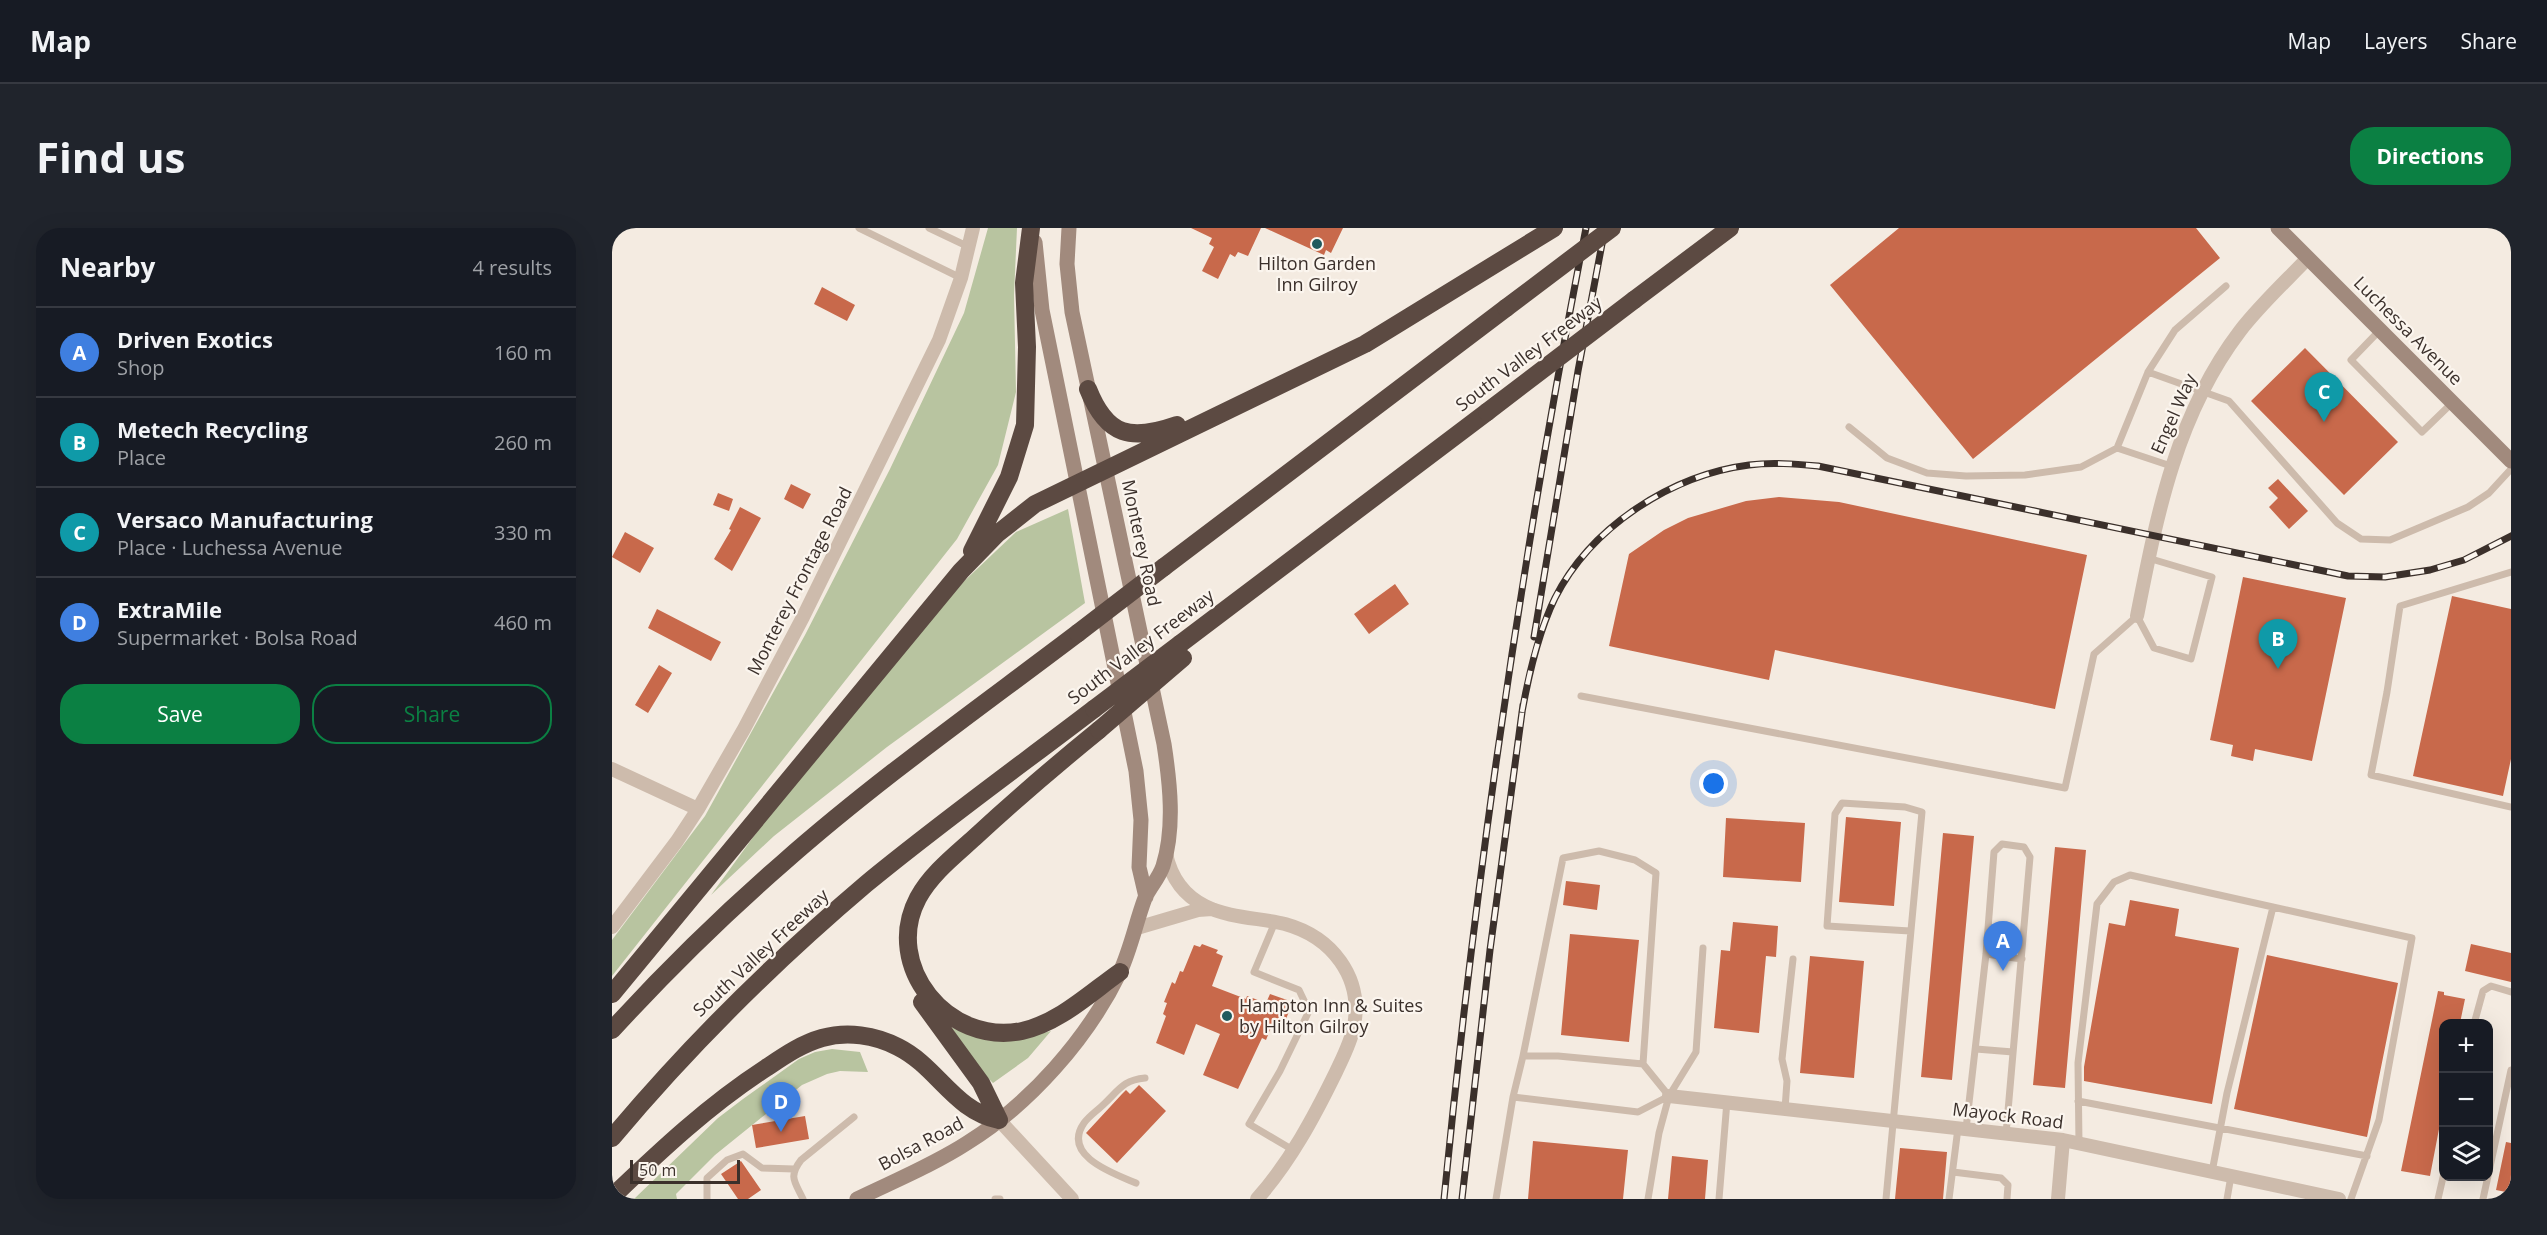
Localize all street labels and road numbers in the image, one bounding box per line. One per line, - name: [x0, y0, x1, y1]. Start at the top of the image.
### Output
- street label: Luchessa Avenue: [2349, 271, 2468, 390]
- street label: South Valley Freeway: [1450, 290, 1607, 416]
- street label: Engel Way: [2145, 369, 2202, 458]
- street label: Monterey Road: [1117, 477, 1167, 608]
- street label: Monterey Frontage Road: [741, 482, 857, 679]
- street label: South Valley Freeway: [1062, 583, 1219, 709]
- street label: South Valley Freeway: [687, 882, 834, 1022]
- street label: Mayock Road: [1951, 1096, 2065, 1134]
- street label: Bolsa Road: [874, 1111, 967, 1176]

